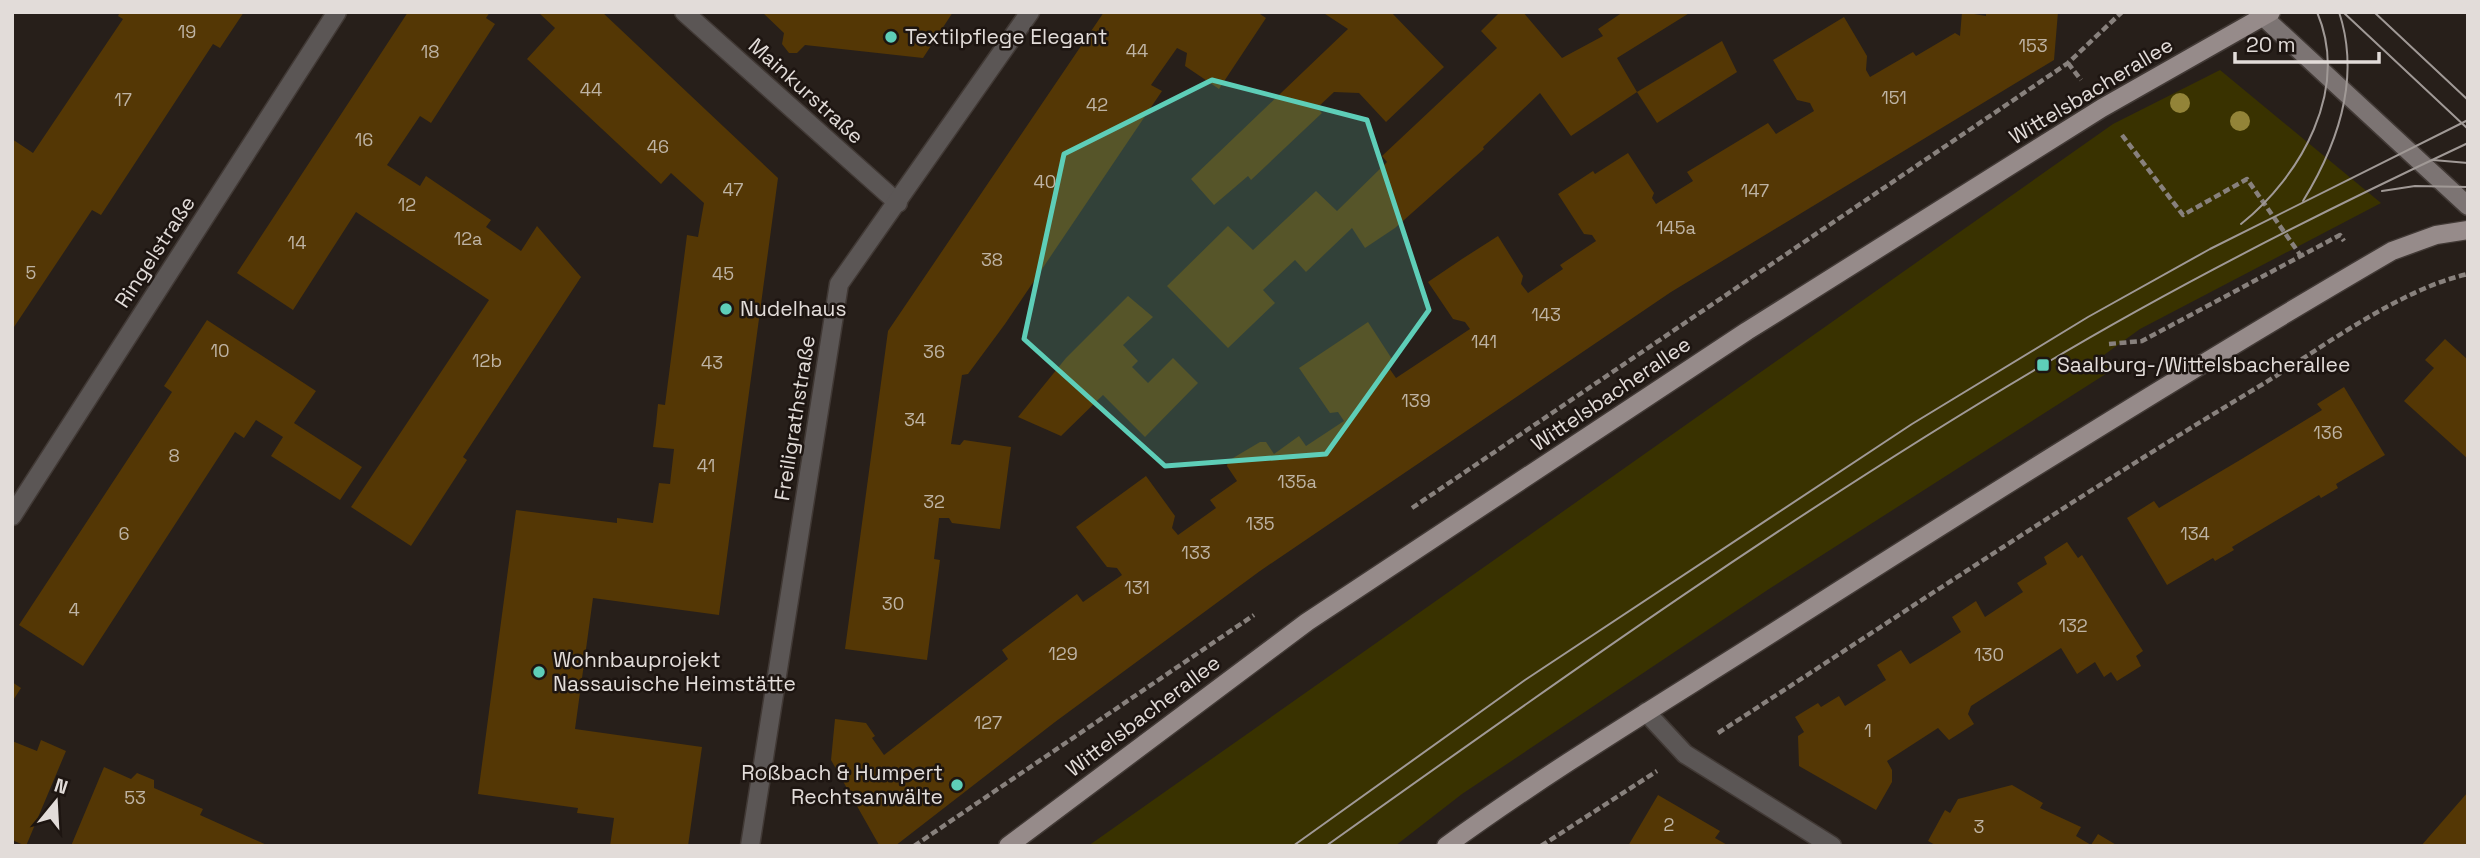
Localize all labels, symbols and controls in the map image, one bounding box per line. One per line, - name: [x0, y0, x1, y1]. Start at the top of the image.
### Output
- house number: 19: [178, 20, 196, 43]
- scale bar: [2235, 21, 2378, 65]
- place label: Textilpflege Elegant: [905, 23, 1107, 50]
- marker: Textilpflege Elegant: [883, 29, 899, 45]
- street label: Wittelsbacherallee: [2004, 31, 2178, 150]
- text: 20 m: [2246, 31, 2296, 58]
- street label: Mainkurstraße: [743, 32, 870, 149]
- house number: 153: [2018, 34, 2048, 57]
- house number: 44: [1126, 39, 1148, 62]
- house number: 18: [421, 40, 439, 63]
- house number: 44: [580, 78, 602, 101]
- house number: 151: [1881, 86, 1907, 109]
- house number: 17: [114, 88, 132, 111]
- house number: 42: [1086, 93, 1108, 116]
- house number: 16: [355, 128, 373, 151]
- house number: 46: [647, 135, 669, 158]
- house number: 40: [1034, 170, 1056, 193]
- house number: 47: [723, 178, 743, 201]
- house number: 147: [1741, 179, 1769, 202]
- street label: Ringelstraße: [108, 191, 201, 313]
- house number: 12: [398, 193, 416, 216]
- house number: 145a: [1656, 216, 1696, 239]
- house number: 12a: [454, 227, 482, 250]
- house number: 14: [288, 231, 306, 254]
- house number: 38: [981, 248, 1003, 271]
- house number: 5: [26, 261, 36, 284]
- house number: 45: [712, 262, 734, 285]
- place label: Nudelhaus: [740, 295, 847, 322]
- marker: Nudelhaus: [718, 301, 734, 317]
- house number: 143: [1531, 303, 1561, 326]
- house number: 141: [1471, 330, 1497, 353]
- street label: Wittelsbacherallee: [1526, 330, 1696, 457]
- street label: Freiligrathstraße: [768, 333, 821, 503]
- house number: 10: [210, 339, 230, 362]
- house number: 36: [923, 340, 945, 363]
- house number: 12b: [472, 349, 502, 372]
- house number: 43: [701, 351, 723, 374]
- place label: Saalburg-/Wittelsbacherallee: [2057, 351, 2350, 378]
- marker: Saalburg-/Wittelsbacherallee: [2035, 357, 2051, 373]
- house number: 139: [1401, 389, 1431, 412]
- house number: 34: [904, 408, 926, 431]
- house number: 136: [2313, 421, 2343, 444]
- house number: 8: [168, 444, 180, 467]
- house number: 41: [697, 454, 715, 477]
- house number: 135a: [1277, 470, 1317, 493]
- house number: 32: [923, 490, 945, 513]
- house number: 135: [1245, 512, 1275, 535]
- house number: 6: [118, 522, 130, 545]
- house number: 134: [2180, 522, 2210, 545]
- house number: 133: [1181, 541, 1211, 564]
- house number: 131: [1124, 576, 1150, 599]
- house number: 30: [882, 592, 904, 615]
- house number: 4: [68, 598, 80, 621]
- house number: 132: [2058, 614, 2088, 637]
- house number: 129: [1048, 642, 1078, 665]
- house number: 130: [1974, 643, 2004, 666]
- place label: Wohnbauprojekt Nassauische Heimstätte: [553, 646, 796, 697]
- street label: Wittelsbacherallee: [1060, 649, 1225, 783]
- marker: Wohnbauprojekt Nassauische Heimstätte: [531, 664, 547, 680]
- house number: 127: [974, 711, 1002, 734]
- house number: 1: [1864, 719, 1872, 742]
- place label: Roßbach & Humpert Rechtsanwälte: [741, 759, 943, 810]
- north arrow: [21, 767, 91, 837]
- text: N: [51, 772, 71, 800]
- marker: Roßbach & Humpert Rechtsanwälte: [949, 777, 965, 793]
- house number: 53: [124, 786, 146, 809]
- house number: 2: [1664, 813, 1674, 836]
- house number: 3: [1974, 815, 1984, 838]

